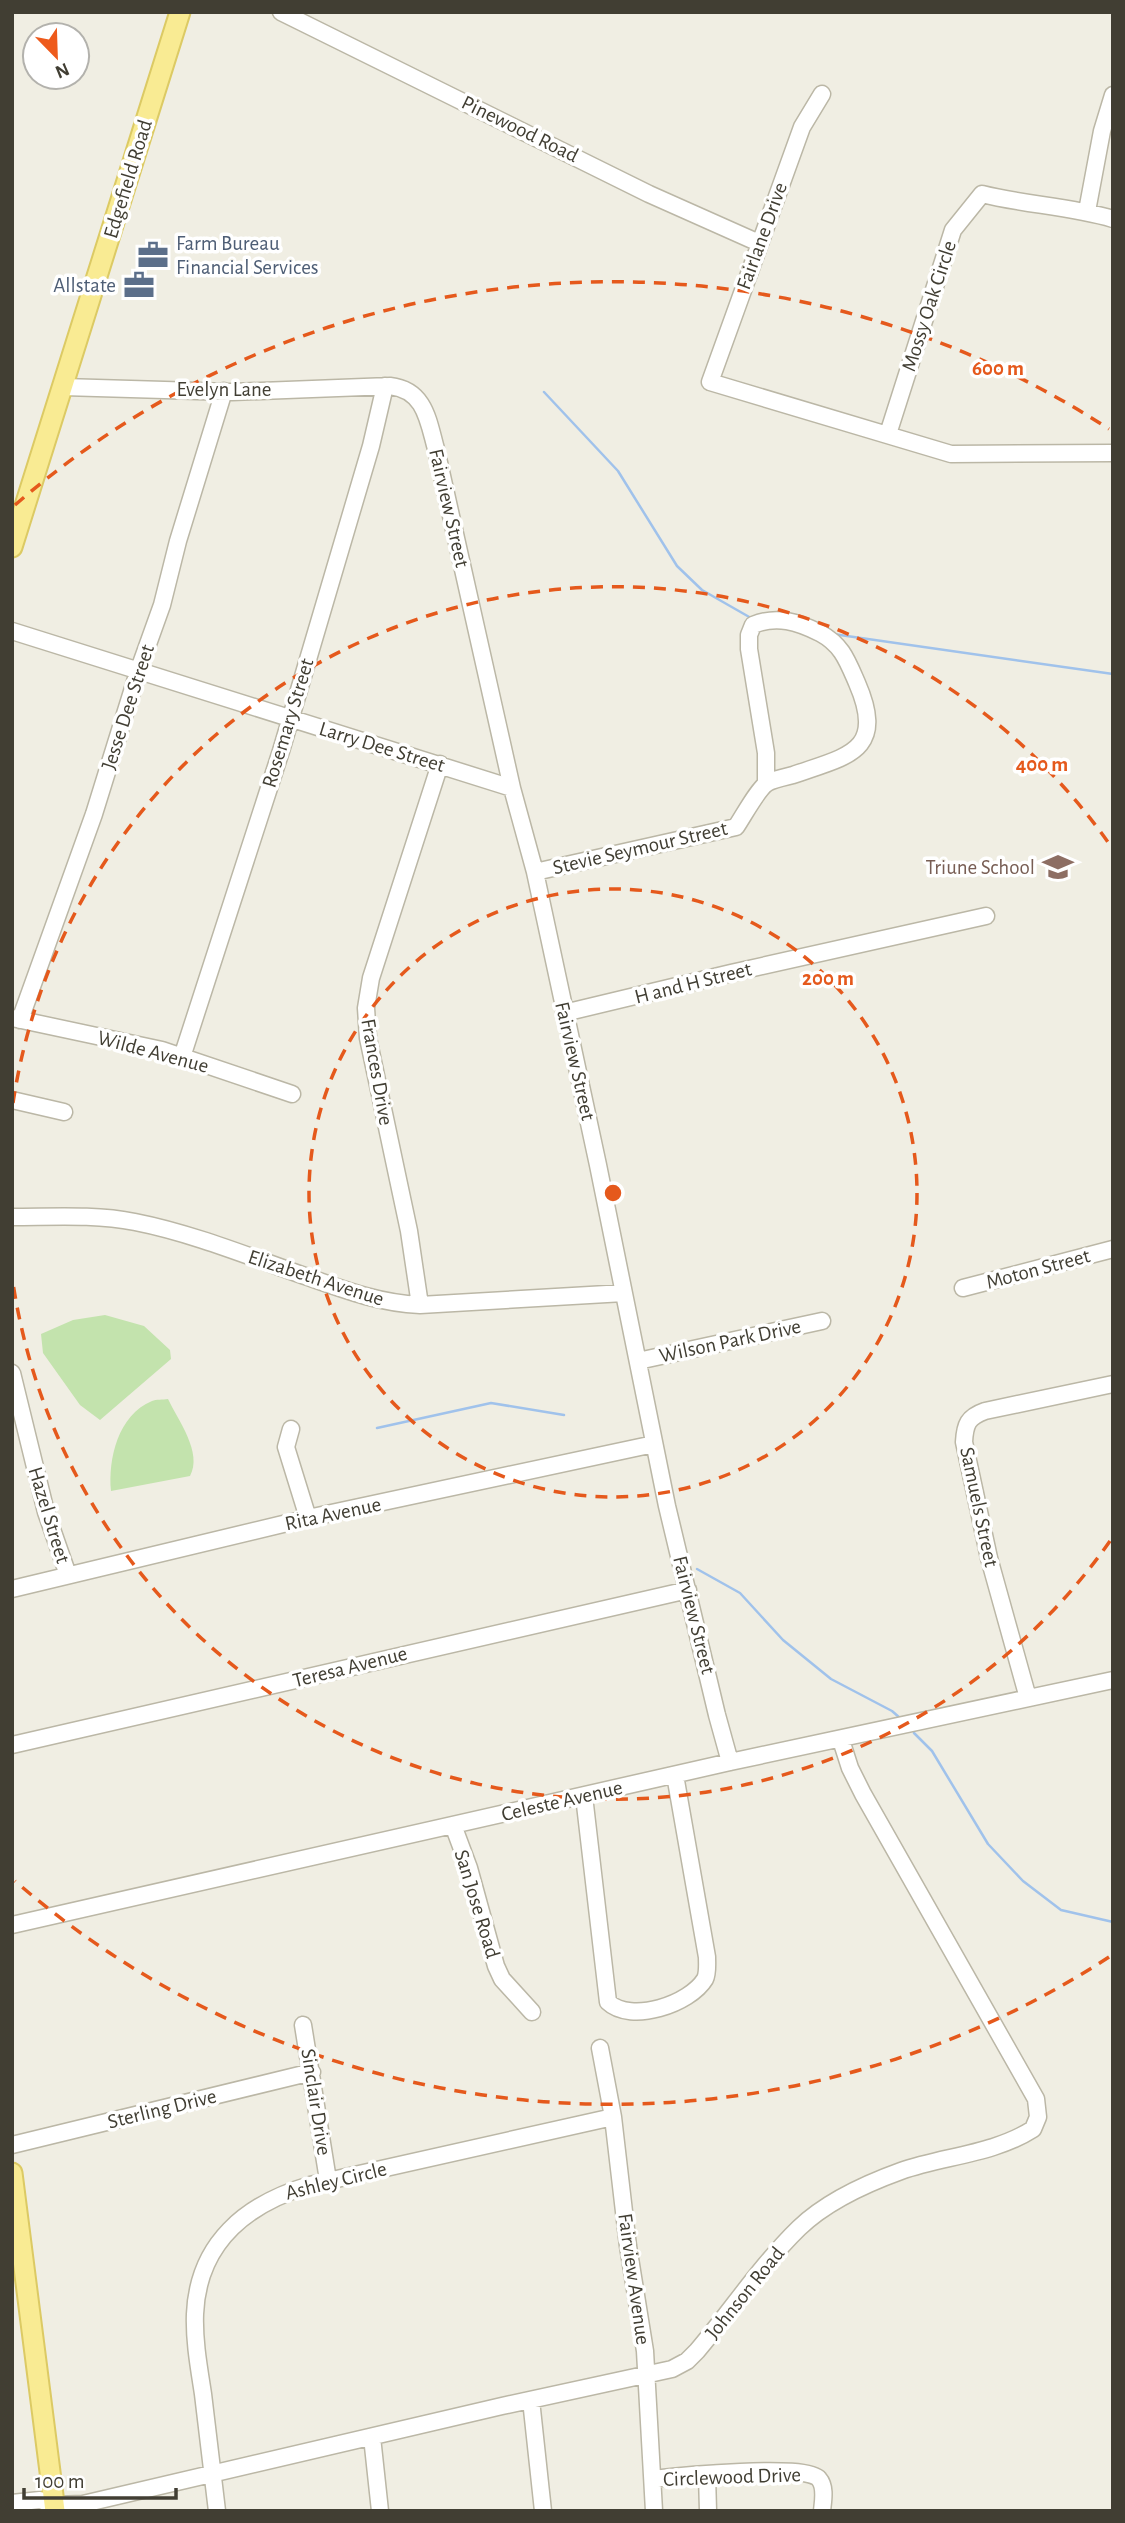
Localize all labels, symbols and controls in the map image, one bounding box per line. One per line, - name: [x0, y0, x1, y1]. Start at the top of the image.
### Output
- north arrow: [21, 21, 91, 91]
- text: N: [52, 59, 72, 82]
- street label: Pinewood Road: [458, 92, 582, 166]
- street label: Edgefield Road: [100, 117, 156, 241]
- street label: Fairlane Drive: [733, 180, 791, 292]
- place label: Farm Bureau Financial Services: [176, 233, 319, 278]
- office icon: Farm Bureau Financial Services: [136, 238, 170, 272]
- street label: Mossy Oak Circle: [898, 238, 960, 374]
- office icon: Allstate: [122, 268, 156, 302]
- place label: Allstate: [53, 275, 116, 296]
- text: 600 m: [972, 358, 1024, 379]
- street label: Evelyn Lane: [177, 379, 271, 400]
- street label: Fairview Street: [425, 447, 473, 570]
- street label: Jesse Dee Street: [98, 642, 158, 772]
- street label: Rosemary Street: [258, 656, 318, 790]
- street label: Larry Dee Street: [317, 718, 448, 776]
- text: 400 m: [1016, 754, 1068, 775]
- street label: Stevie Seymour Street: [551, 818, 730, 878]
- school or university icon: Triune School: [1041, 850, 1075, 884]
- place label: Triune School: [925, 857, 1035, 878]
- street label: H and H Street: [632, 958, 754, 1008]
- text: 200 m: [802, 968, 854, 989]
- street label: Fairview Street: [551, 1000, 599, 1123]
- street label: Frances Drive: [357, 1017, 397, 1127]
- street label: Wilde Avenue: [95, 1027, 211, 1077]
- centre of rings: [601, 1181, 625, 1205]
- street label: Moton Street: [984, 1245, 1093, 1293]
- street label: Elizabeth Avenue: [245, 1246, 387, 1310]
- street label: Wilson Park Drive: [657, 1316, 803, 1366]
- street label: Samuels Street: [956, 1445, 1002, 1569]
- street label: Hazel Street: [24, 1464, 74, 1566]
- street label: Rita Avenue: [283, 1494, 383, 1534]
- street label: Fairview Street: [669, 1554, 719, 1677]
- street label: Teresa Avenue: [291, 1643, 409, 1691]
- street label: Celeste Avenue: [499, 1777, 625, 1825]
- street label: San Jose Road: [451, 1847, 504, 1961]
- street label: Sinclair Drive: [297, 2047, 335, 2157]
- street label: Sterling Drive: [105, 2085, 219, 2133]
- street label: Ashley Circle: [283, 2158, 389, 2204]
- street label: Fairview Avenue: [614, 2212, 654, 2346]
- street label: Johnson Road: [702, 2243, 788, 2343]
- scale bar: [24, 2456, 177, 2500]
- street label: Circlewood Drive: [663, 2464, 801, 2490]
- text: 100 m: [35, 2471, 85, 2492]

